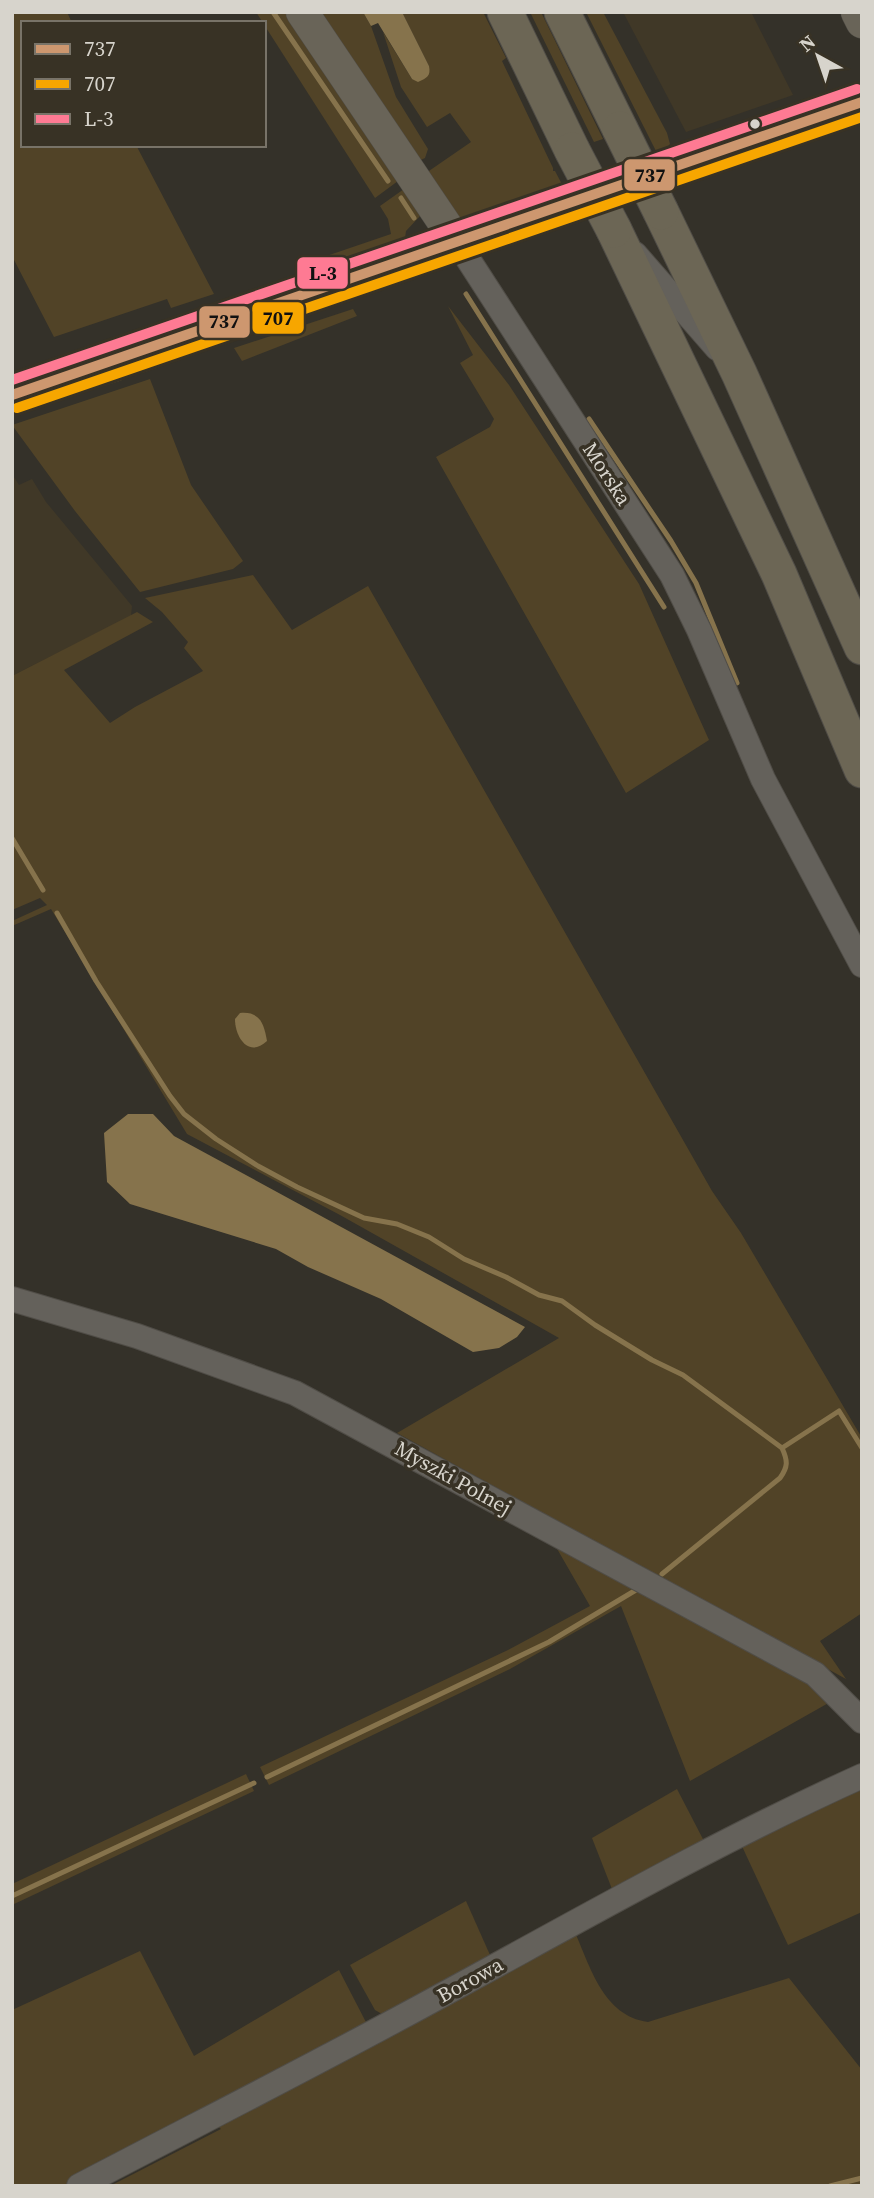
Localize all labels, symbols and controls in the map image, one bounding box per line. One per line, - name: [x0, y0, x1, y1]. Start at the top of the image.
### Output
- legend: [21, 21, 266, 147]
- north arrow: [783, 21, 853, 91]
- text: N: [793, 28, 821, 57]
- text: 737: [84, 34, 116, 63]
- text: 707: [84, 69, 116, 98]
- text: L-3: [84, 104, 114, 133]
- unlabelled marker: [748, 117, 762, 131]
- line badge: 737: [623, 158, 676, 192]
- text: 737: [635, 162, 665, 188]
- line badge: L-3: [296, 256, 349, 290]
- text: L-3: [309, 260, 337, 286]
- line badge: 707: [251, 301, 305, 335]
- line badge: 737: [198, 305, 251, 339]
- text: 707: [263, 305, 293, 331]
- text: 737: [209, 308, 239, 334]
- street label: Morska: [576, 437, 639, 511]
- street label: Myszki Polnej: [390, 1434, 517, 1522]
- street label: Borowa: [432, 1949, 508, 2010]

